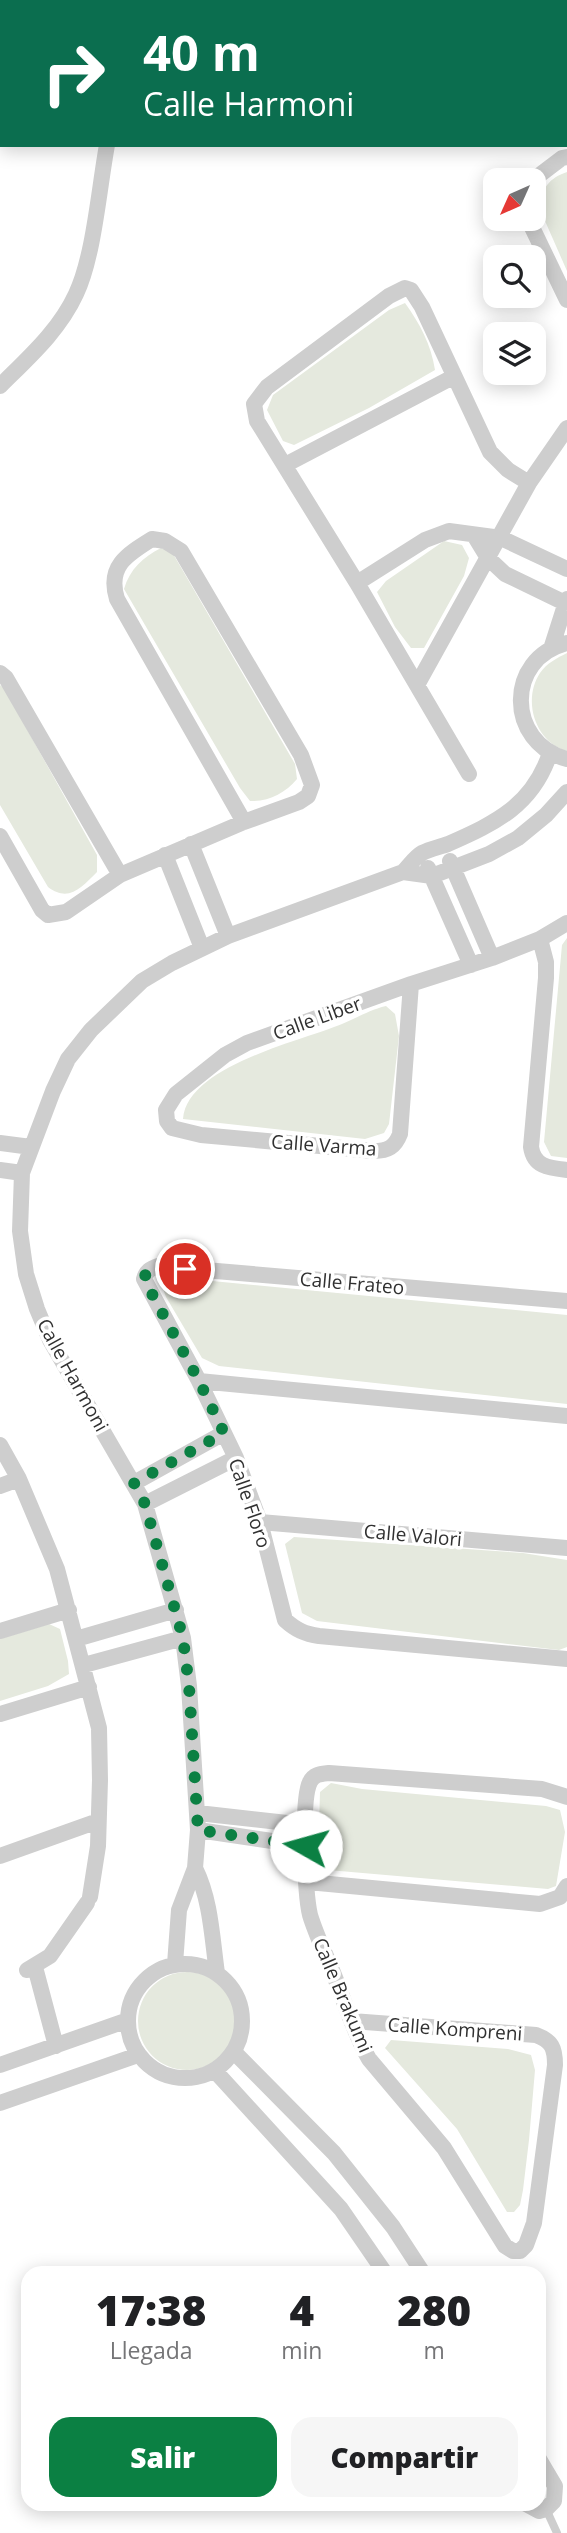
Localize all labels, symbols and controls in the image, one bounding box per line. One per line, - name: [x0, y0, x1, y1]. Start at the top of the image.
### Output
- text: 40 m: [143, 19, 260, 85]
- icon: right: [28, 28, 119, 119]
- text: Calle Harmoni: [143, 82, 354, 125]
- north arrow: [483, 168, 546, 231]
- map controls: [483, 168, 546, 385]
- button: search: [483, 245, 546, 308]
- button: layers: [483, 322, 546, 385]
- street label: Calle Liber: [269, 990, 365, 1046]
- street label: Calle Varma: [270, 1128, 378, 1162]
- pin: [155, 1239, 215, 1299]
- icon: arrive: [166, 1250, 204, 1288]
- street label: Calle Frateo: [299, 1265, 405, 1301]
- street label: Calle Harmoni: [31, 1314, 115, 1436]
- street label: Calle Floro: [223, 1455, 277, 1551]
- street label: Calle Valori: [363, 1518, 463, 1552]
- position arrow: [269, 1809, 343, 1883]
- street label: Calle Brakumi: [307, 1934, 379, 2056]
- street label: Calle Kompreni: [387, 2011, 523, 2047]
- text: 17:38: [96, 2281, 206, 2338]
- text: 4: [290, 2281, 314, 2338]
- text: 280: [397, 2281, 471, 2338]
- text: Llegada: [110, 2334, 193, 2366]
- text: min: [281, 2334, 322, 2366]
- text: m: [424, 2334, 445, 2366]
- button: Salir: [49, 2417, 277, 2497]
- button: Compartir: [291, 2417, 518, 2497]

